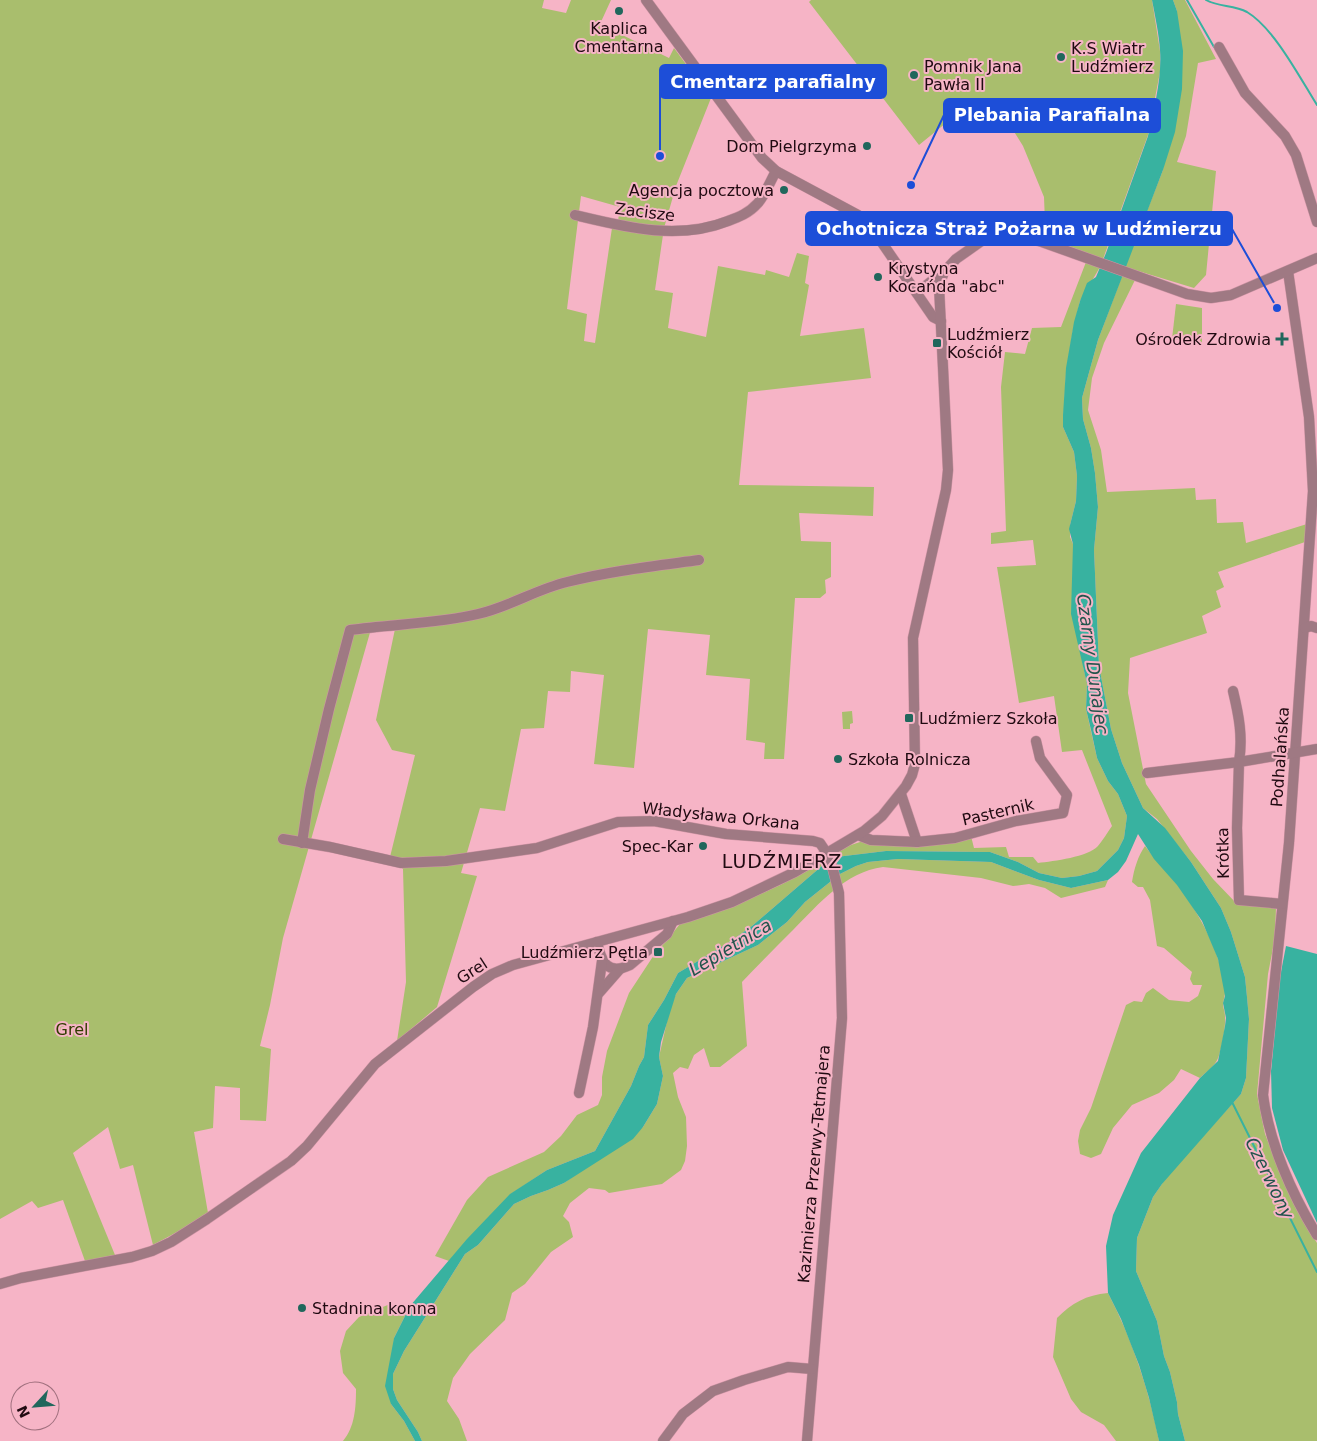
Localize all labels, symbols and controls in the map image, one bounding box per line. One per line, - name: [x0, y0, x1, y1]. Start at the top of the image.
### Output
- marker: Kaplica Cmentarna: [613, 5, 625, 17]
- place label: Kaplica Cmentarna: [574, 19, 664, 56]
- place label: K.S Wiatr Ludźmierz: [1071, 39, 1153, 76]
- marker: K.S Wiatr Ludźmierz: [1055, 51, 1067, 63]
- place label: Pomnik Jana Pawła II: [924, 57, 1022, 94]
- callout: Cmentarz parafialny: [660, 65, 886, 98]
- marker: Pomnik Jana Pawła II: [908, 69, 920, 81]
- text: Cmentarz parafialny: [670, 71, 876, 92]
- callout: Plebania Parafialna: [944, 99, 1160, 132]
- text: Plebania Parafialna: [954, 104, 1150, 125]
- place label: Dom Pielgrzyma: [726, 137, 857, 156]
- marker: Dom Pielgrzyma: [861, 140, 873, 152]
- place label: Agencja pocztowa: [629, 181, 774, 200]
- marker: Agencja pocztowa: [778, 184, 790, 196]
- street label: Zacisze: [614, 199, 676, 225]
- callout: Ochotnicza Straż Pożarna w Ludźmierzu: [806, 212, 1232, 245]
- text: Ochotnicza Straż Pożarna w Ludźmierzu: [816, 218, 1222, 239]
- place label: Krystyna Kocańda "abc": [888, 259, 1005, 296]
- marker: Krystyna Kocańda "abc": [872, 271, 884, 283]
- place label: Ludźmierz Kościół: [947, 325, 1029, 362]
- place label: Ośrodek Zdrowia: [1135, 330, 1271, 349]
- marker: Ośrodek Zdrowia: [1275, 332, 1289, 346]
- marker: Ludźmierz Kościół: [931, 337, 943, 349]
- water label: Czarny Dunajec: [1073, 592, 1113, 736]
- street label: Podhalańska: [1267, 706, 1293, 808]
- place label: Ludźmierz Szkoła: [919, 709, 1058, 728]
- marker: Ludźmierz Szkoła: [903, 712, 915, 724]
- place label: Szkoła Rolnicza: [848, 750, 971, 769]
- marker: Szkoła Rolnicza: [832, 753, 844, 765]
- street label: Pasternik: [960, 794, 1037, 830]
- street label: Władysława Orkana: [641, 798, 801, 834]
- street label: Krótka: [1213, 827, 1233, 879]
- place label: Spec-Kar: [622, 837, 693, 856]
- marker: Spec-Kar: [697, 840, 709, 852]
- district label: LUDŹMIERZ: [722, 850, 842, 872]
- water label: Lepietnica: [685, 914, 775, 980]
- place label: Ludźmierz Pętla: [521, 943, 648, 962]
- marker: Ludźmierz Pętla: [652, 946, 664, 958]
- street label: Grel: [453, 954, 491, 988]
- park label: Grel: [56, 1020, 88, 1039]
- street label: Kazimierza Przerwy-Tetmajera: [794, 1044, 834, 1284]
- water label: Czerwony: [1241, 1134, 1299, 1223]
- place label: Stadnina konna: [312, 1299, 437, 1318]
- marker: Stadnina konna: [296, 1302, 308, 1314]
- north arrow: [10, 1381, 60, 1431]
- text: N: [14, 1403, 33, 1420]

